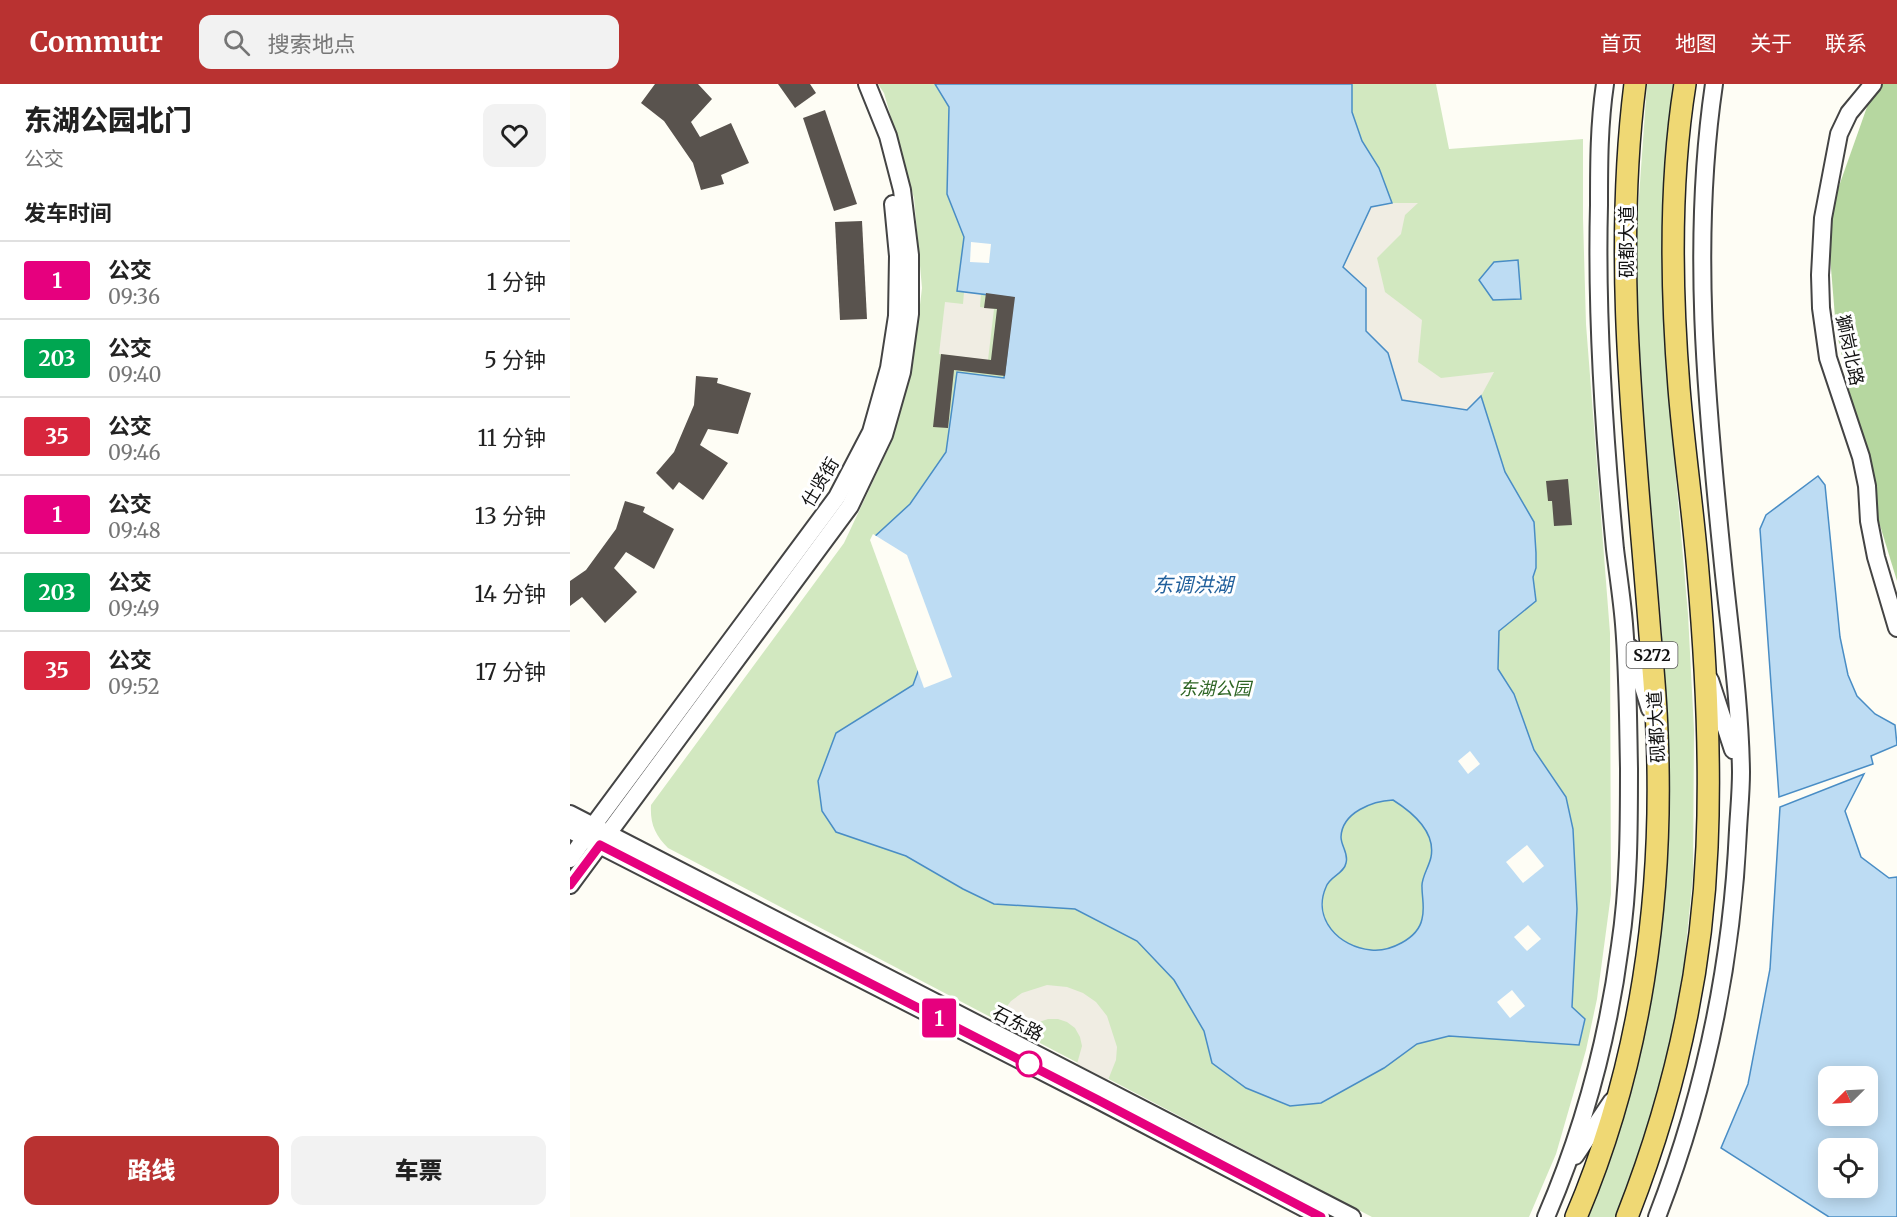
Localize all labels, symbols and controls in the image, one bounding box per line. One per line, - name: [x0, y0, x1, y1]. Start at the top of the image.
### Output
- search box: [199, 15, 619, 69]
- text: Commutr: [30, 24, 163, 60]
- icon: search: [220, 26, 253, 59]
- text: 搜索地点: [268, 30, 356, 58]
- text: 首页: [1600, 30, 1642, 57]
- text: 地图: [1675, 30, 1717, 57]
- text: 关于: [1750, 30, 1792, 57]
- text: 联系: [1825, 30, 1867, 57]
- text: 东湖公园北门: [24, 102, 192, 138]
- button: heart: [483, 104, 546, 167]
- text: 公交: [24, 146, 64, 171]
- text: 发车时间: [24, 199, 112, 227]
- street label: 砚都大道: [1615, 206, 1638, 278]
- text: 公交: [108, 256, 152, 284]
- text: 1: [52, 267, 62, 294]
- text: 1 分钟: [487, 268, 546, 296]
- text: 09:36: [108, 284, 160, 309]
- street label: 獅岗北路: [1831, 312, 1869, 388]
- text: 公交: [108, 334, 152, 362]
- text: 203: [38, 345, 76, 372]
- text: 5 分钟: [484, 346, 546, 374]
- text: 09:40: [108, 362, 161, 387]
- text: 公交: [108, 412, 152, 440]
- text: 35: [45, 423, 69, 450]
- text: 11 分钟: [478, 424, 546, 452]
- text: 09:46: [108, 440, 161, 465]
- street label: 仕贤街: [796, 453, 844, 511]
- text: 公交: [108, 490, 152, 518]
- text: 1: [52, 501, 62, 528]
- text: 13 分钟: [475, 502, 546, 530]
- text: 09:48: [108, 518, 161, 543]
- text: 公交: [108, 568, 152, 596]
- water label: 东调洪湖: [1153, 572, 1236, 597]
- text: 203: [38, 579, 76, 606]
- text: 14 分钟: [475, 580, 546, 608]
- text: 09:49: [108, 596, 160, 621]
- road number: S272: [1626, 642, 1678, 668]
- text: 公交: [108, 646, 152, 674]
- text: 35: [45, 657, 69, 684]
- text: 17 分钟: [476, 658, 546, 686]
- text: 09:52: [108, 674, 160, 699]
- park label: 东湖公园: [1179, 677, 1254, 700]
- street label: 砚都大道: [1643, 690, 1669, 764]
- line badge: 1: [920, 998, 958, 1038]
- street label: 石东路: [989, 1000, 1047, 1046]
- text: 1: [934, 1005, 944, 1032]
- unlabelled marker: [1016, 1051, 1042, 1077]
- north arrow: [1818, 1066, 1878, 1126]
- map controls: [1818, 1066, 1878, 1198]
- button: 路线: [24, 1136, 279, 1205]
- button: 车票: [291, 1136, 546, 1205]
- button: locate: [1818, 1138, 1878, 1198]

